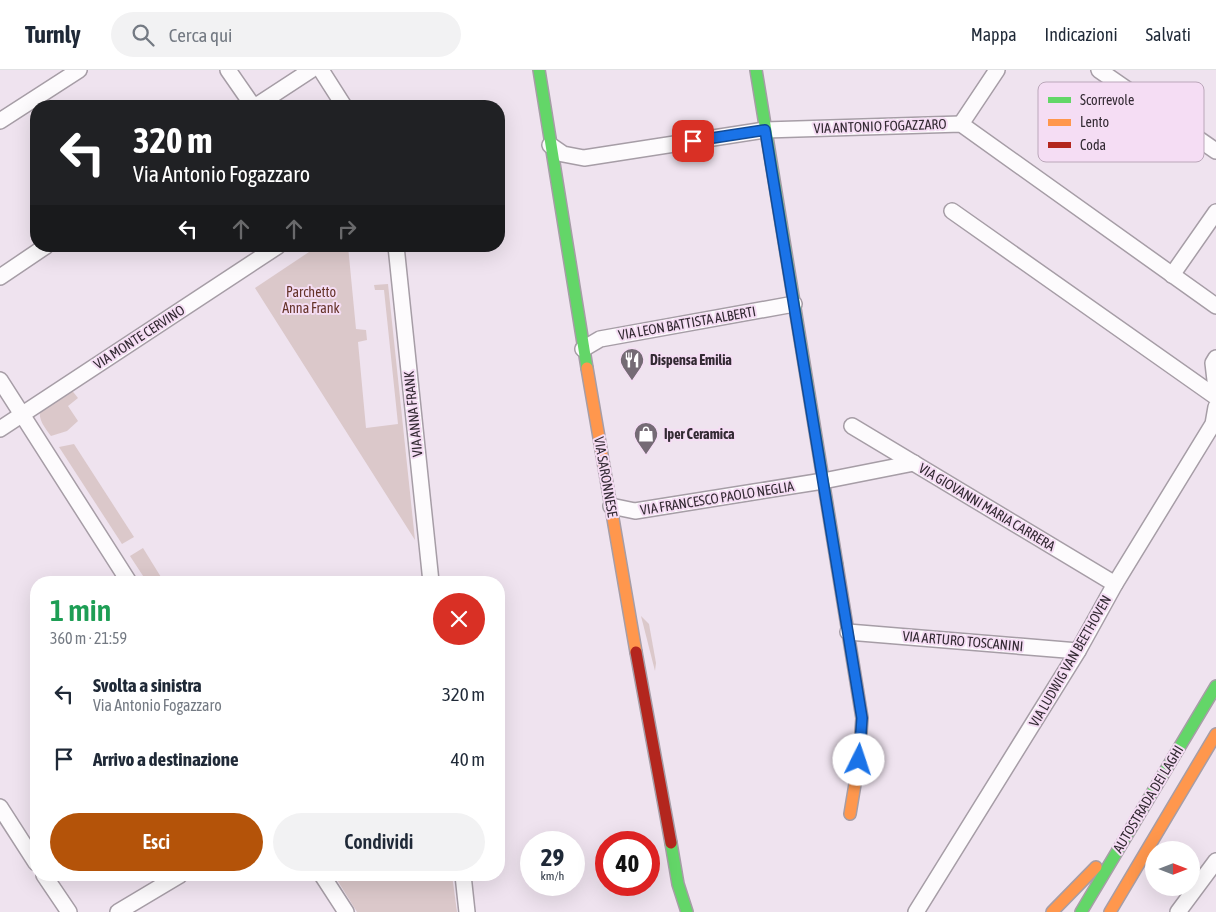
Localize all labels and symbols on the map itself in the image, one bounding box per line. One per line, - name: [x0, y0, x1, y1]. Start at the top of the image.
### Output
- legend: [1038, 82, 1204, 162]
- text: Scorrevole: [1080, 92, 1134, 108]
- text: Lento: [1080, 114, 1109, 130]
- street label: VIA ANTONIO FOGAZZARO: [813, 116, 947, 136]
- pin: [672, 120, 714, 162]
- text: Coda: [1080, 137, 1106, 153]
- park label: Parchetto Anna Frank: [282, 284, 340, 316]
- street label: VIA MONTE CERVINO: [91, 302, 187, 372]
- street label: VIA LEON BATTISTA ALBERTI: [617, 303, 757, 343]
- restaurant icon: Dispensa Emilia: [619, 347, 645, 381]
- place label: Dispensa Emilia: [650, 352, 732, 368]
- street label: VIA ANNA FRANK: [401, 370, 425, 458]
- shop icon: Iper Ceramica: [633, 421, 659, 455]
- place label: Iper Ceramica: [664, 426, 735, 442]
- street label: VIA SARONNESE: [591, 436, 621, 518]
- street label: VIA GIOVANNI MARIA CARRERA: [916, 460, 1058, 554]
- street label: VIA FRANCESCO PAOLO NEGLIA: [639, 478, 795, 518]
- street label: VIA LUDWIG VAN BEETHOVEN: [1026, 592, 1114, 730]
- street label: VIA ARTURO TOSCANINI: [902, 628, 1024, 654]
- position arrow: [832, 733, 884, 785]
- street label: AUTOSTRADA DEI LAGHI: [1110, 742, 1186, 856]
- speed limit sign: 40: [595, 831, 660, 896]
- north arrow: [1145, 841, 1200, 896]

